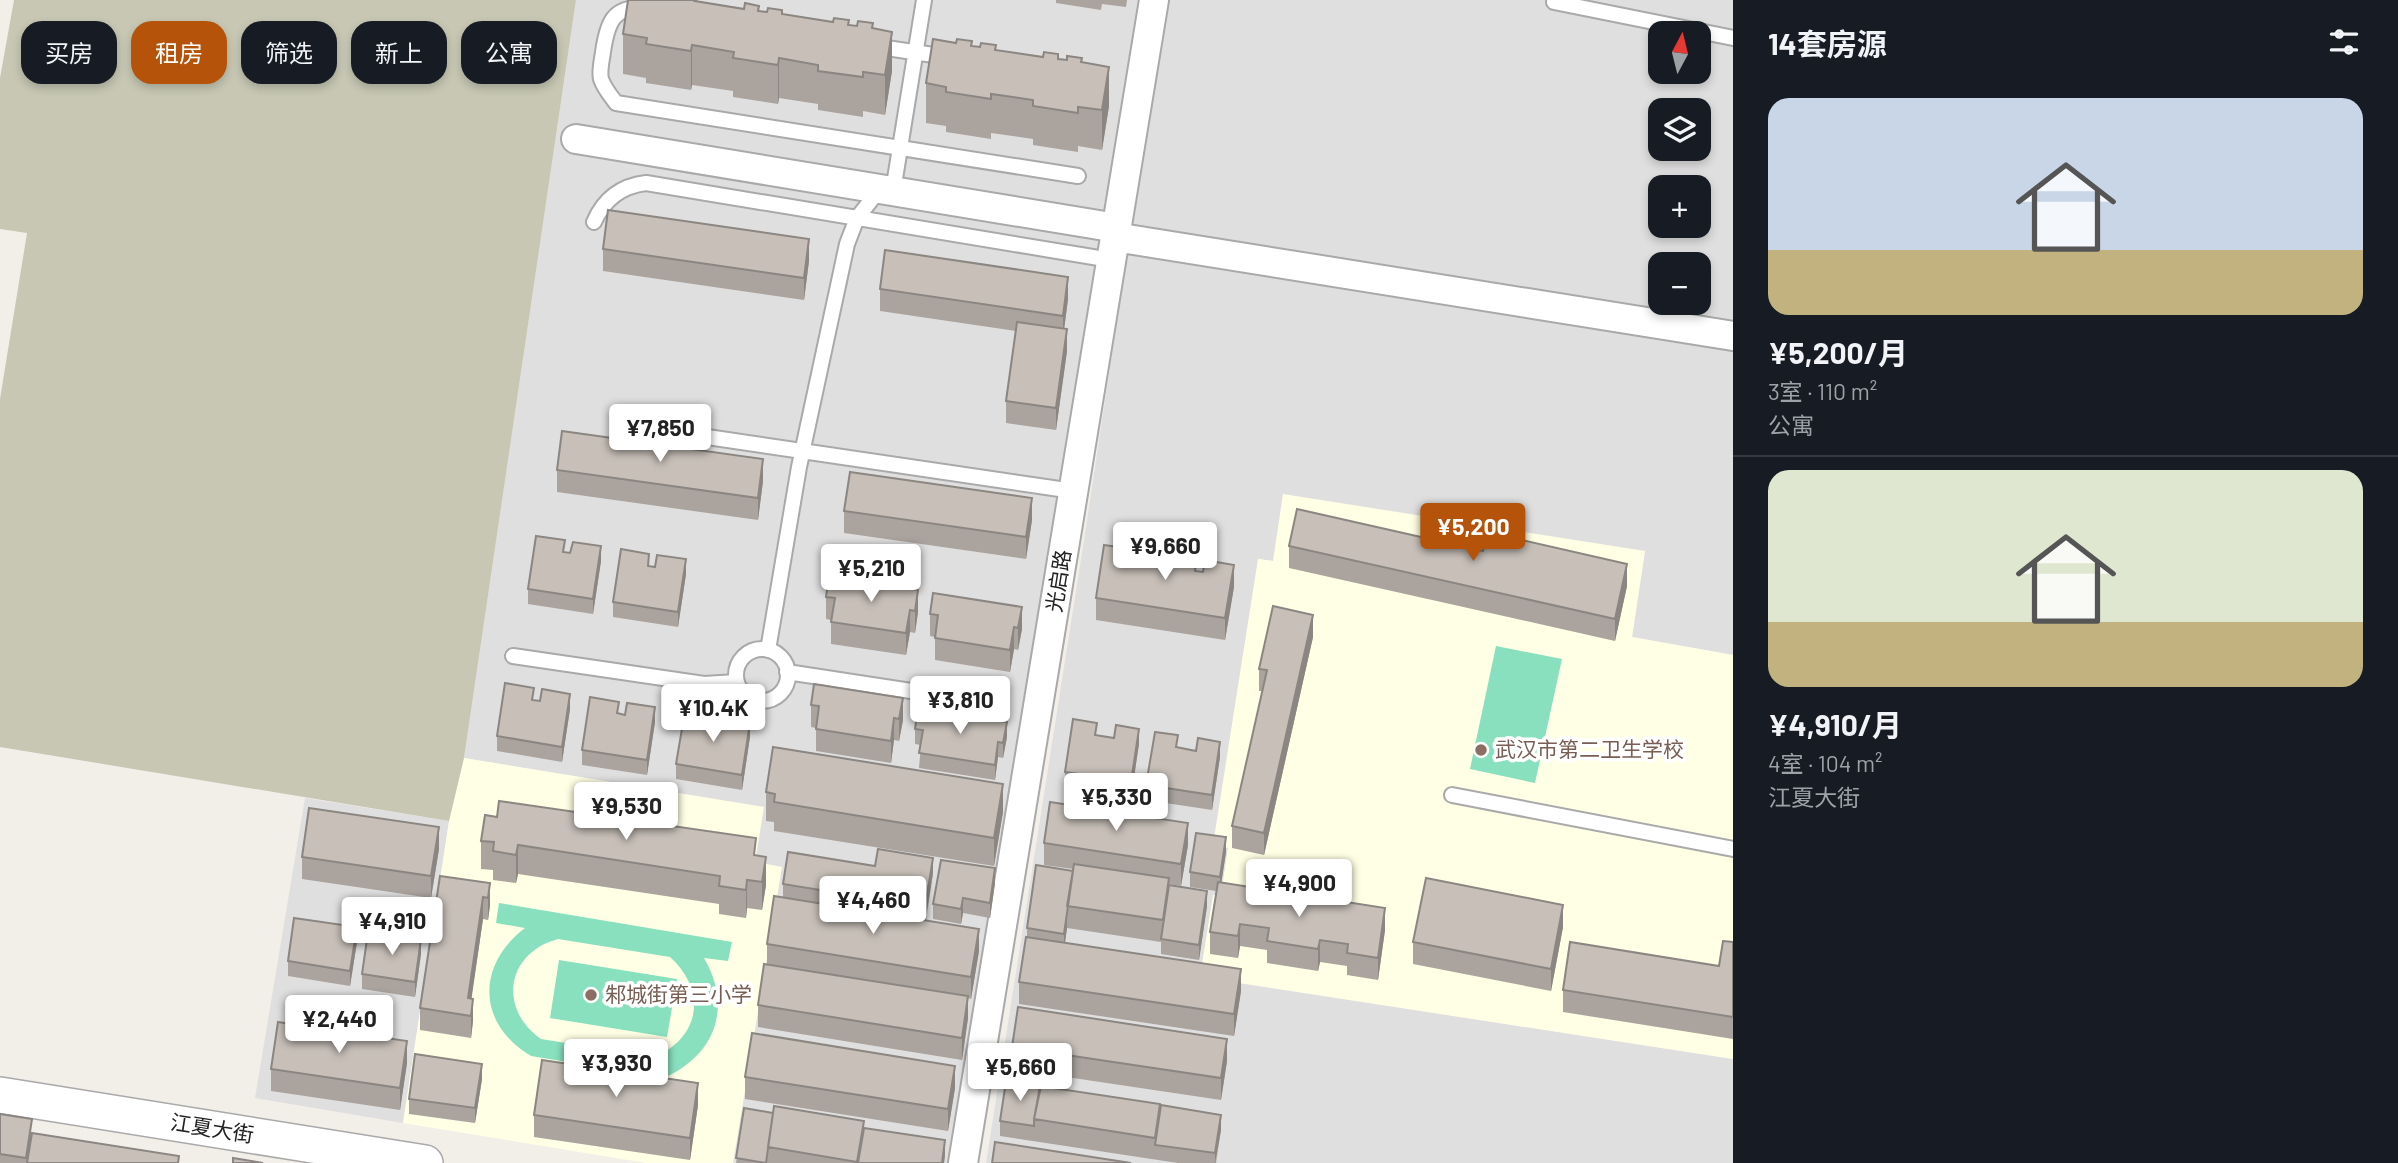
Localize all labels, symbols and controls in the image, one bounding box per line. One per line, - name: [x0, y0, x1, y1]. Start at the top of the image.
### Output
- chip: 买房: [21, 21, 117, 84]
- chip: 租房: [131, 21, 227, 84]
- chip: 筛选: [241, 21, 337, 84]
- chip: 新上: [351, 21, 447, 84]
- chip: 公寓: [461, 21, 557, 84]
- north arrow: [1648, 21, 1712, 84]
- map controls: [1648, 21, 1711, 315]
- icon: filters: [2325, 23, 2363, 61]
- text: 14套房源: [1768, 25, 1887, 61]
- button: layers: [1648, 98, 1711, 161]
- icon: home: [2003, 144, 2129, 270]
- button: +: [1648, 175, 1711, 238]
- button: −: [1648, 252, 1711, 315]
- text: ¥5,200/月: [1768, 334, 1908, 370]
- text: 3室 · 110 m²: [1768, 377, 1877, 405]
- pin: ¥7,850: [603, 405, 717, 464]
- text: 公寓: [1768, 411, 1814, 439]
- text: ¥7,850: [625, 413, 695, 441]
- pin: ¥5,200: [1416, 504, 1530, 563]
- text: ¥5,200: [1436, 512, 1510, 540]
- icon: home: [2003, 516, 2129, 642]
- pin: ¥9,660: [1108, 522, 1222, 582]
- text: ¥9,660: [1129, 531, 1201, 559]
- pin: ¥5,210: [814, 544, 928, 604]
- street label: 光启路: [1040, 548, 1075, 614]
- text: ¥5,210: [837, 553, 905, 581]
- pin: ¥3,810: [903, 676, 1017, 736]
- pin: ¥10.4K: [656, 684, 770, 744]
- text: ¥3,810: [926, 685, 994, 713]
- text: ¥10.4K: [677, 693, 749, 721]
- text: ¥4,910/月: [1768, 706, 1902, 742]
- place label: 武汉市第二卫生学校: [1495, 736, 1684, 761]
- marker: 武汉市第二卫生学校: [1473, 742, 1489, 758]
- text: 4室 · 104 m²: [1768, 749, 1883, 777]
- pin: ¥5,330: [1059, 774, 1173, 833]
- pin: ¥9,530: [569, 782, 683, 842]
- text: ¥5,330: [1080, 782, 1152, 810]
- text: 江夏大街: [1768, 783, 1860, 811]
- text: ¥9,530: [590, 791, 662, 819]
- pin: ¥4,900: [1242, 860, 1356, 919]
- text: ¥4,900: [1262, 868, 1336, 896]
- pin: ¥4,460: [816, 876, 930, 936]
- text: ¥4,460: [835, 885, 911, 913]
- pin: ¥4,910: [335, 898, 449, 957]
- text: ¥4,910: [358, 906, 426, 934]
- place label: 邾城街第三小学: [605, 981, 752, 1006]
- marker: 邾城街第三小学: [583, 987, 599, 1003]
- pin: ¥2,440: [282, 996, 396, 1055]
- text: ¥2,440: [301, 1004, 377, 1032]
- pin: ¥3,930: [559, 1040, 673, 1099]
- pin: ¥5,660: [963, 1044, 1077, 1103]
- text: ¥3,930: [580, 1048, 652, 1076]
- text: ¥5,660: [984, 1052, 1056, 1080]
- street label: 江夏大街: [169, 1109, 256, 1146]

